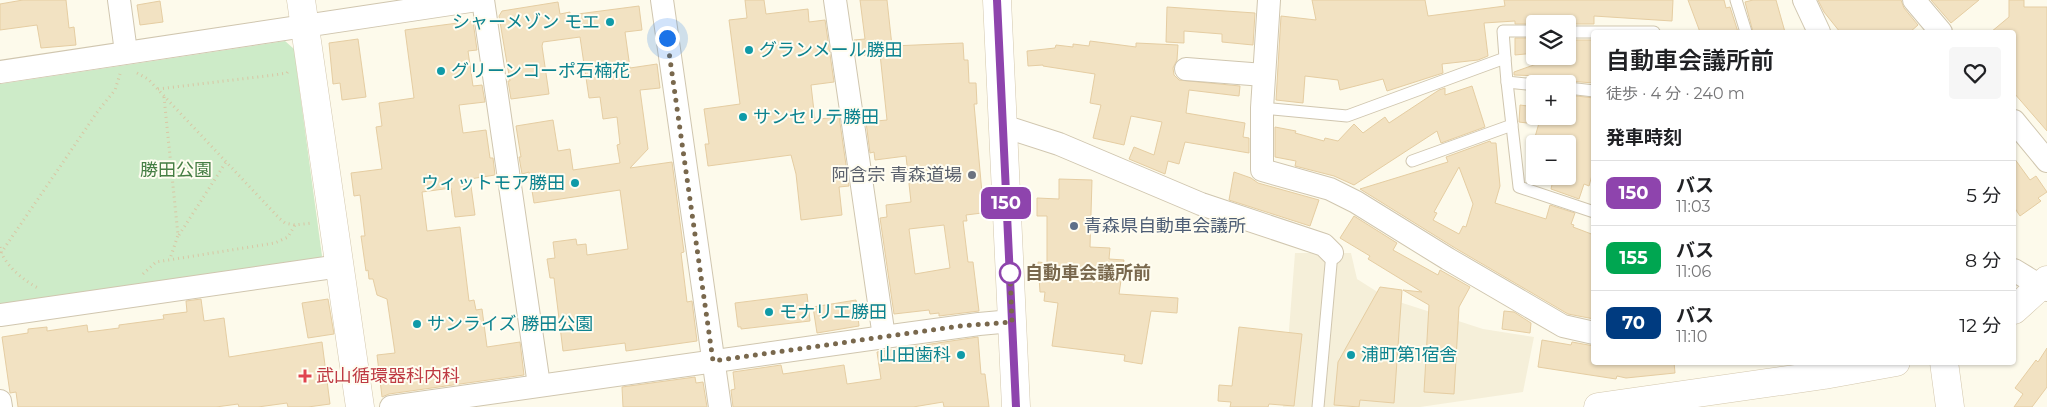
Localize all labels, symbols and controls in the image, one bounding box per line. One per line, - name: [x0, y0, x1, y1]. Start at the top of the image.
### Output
- place label: シャーメゾン モエ: [452, 11, 600, 33]
- map controls: [1526, 15, 1576, 185]
- button: layers: [1526, 15, 1576, 65]
- marker: シャーメゾン モエ: [604, 16, 616, 28]
- your location: [655, 26, 680, 51]
- place label: グランメール勝田: [759, 39, 902, 61]
- marker: グランメール勝田: [743, 44, 755, 56]
- text: 自動車会議所前: [1606, 46, 1774, 75]
- button: heart: [1949, 47, 2001, 99]
- place label: グリーンコーポ石楠花: [451, 60, 630, 82]
- marker: グリーンコーポ石楠花: [435, 65, 447, 77]
- button: +: [1526, 75, 1576, 125]
- text: 徒歩 · 4 分 · 240 m: [1606, 84, 1745, 103]
- place label: サンセリテ勝田: [753, 106, 879, 128]
- marker: サンセリテ勝田: [737, 111, 749, 123]
- text: 発車時刻: [1606, 126, 1682, 149]
- button: −: [1526, 135, 1576, 185]
- park label: 勝田公園: [140, 159, 212, 181]
- place label: 阿含宗 青森道場: [831, 164, 962, 186]
- marker: 阿含宗 青森道場: [966, 169, 978, 181]
- place label: ウィットモア勝田: [421, 172, 565, 194]
- text: バス: [1676, 174, 1714, 197]
- marker: ウィットモア勝田: [569, 177, 581, 189]
- text: 150: [1619, 182, 1649, 204]
- text: 5 分: [1966, 184, 2001, 207]
- line badge: 150: [977, 187, 1035, 219]
- text: 150: [991, 192, 1021, 214]
- text: 11:03: [1676, 197, 1710, 216]
- place label: 青森県自動車会議所: [1084, 215, 1246, 237]
- marker: 青森県自動車会議所: [1068, 220, 1080, 232]
- text: バス: [1676, 239, 1714, 262]
- text: 155: [1619, 247, 1648, 269]
- text: 8 分: [1965, 249, 2001, 272]
- marker: 自動車会議所前: [999, 262, 1021, 284]
- place label: 自動車会議所前: [1025, 262, 1151, 284]
- text: 11:06: [1676, 262, 1711, 281]
- place label: モナリエ勝田: [779, 301, 887, 323]
- text: バス: [1676, 304, 1714, 327]
- marker: モナリエ勝田: [763, 306, 775, 318]
- text: 70: [1622, 312, 1645, 334]
- place label: サンライズ 勝田公園: [427, 313, 593, 335]
- text: 12 分: [1959, 314, 2001, 337]
- marker: サンライズ 勝田公園: [411, 318, 423, 330]
- text: 11:10: [1676, 327, 1707, 346]
- place label: 山田歯科: [879, 344, 951, 366]
- place label: 浦町第1宿舎: [1361, 344, 1458, 366]
- marker: 山田歯科: [955, 349, 967, 361]
- marker: 浦町第1宿舎: [1345, 349, 1357, 361]
- place label: 武山循環器科内科: [316, 365, 460, 387]
- marker: 武山循環器科内科: [298, 369, 312, 383]

